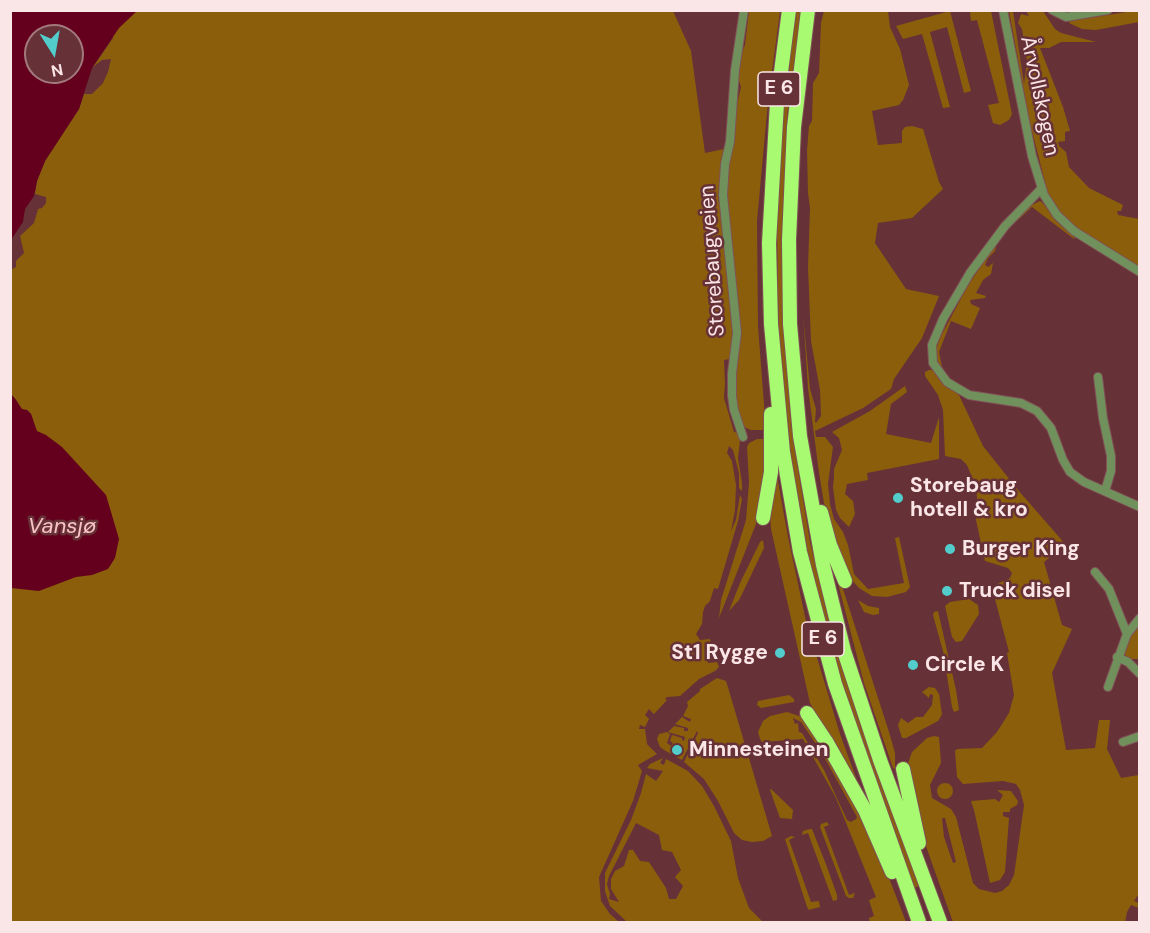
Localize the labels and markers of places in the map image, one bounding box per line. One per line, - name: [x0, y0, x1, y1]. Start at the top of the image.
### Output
- place label: Storebaug hotell & kro: [910, 473, 1028, 523]
- marker: Storebaug hotell & kro: [891, 491, 905, 505]
- place label: Burger King: [962, 536, 1080, 562]
- marker: Burger King: [943, 542, 957, 556]
- place label: Truck disel: [959, 578, 1071, 604]
- marker: Truck disel: [940, 584, 954, 598]
- place label: St1 Rygge: [671, 640, 768, 666]
- marker: St1 Rygge: [773, 646, 787, 660]
- place label: Circle K: [925, 652, 1004, 678]
- marker: Circle K: [906, 658, 920, 672]
- place label: Minnesteinen: [689, 737, 829, 763]
- marker: Minnesteinen: [670, 743, 684, 757]

